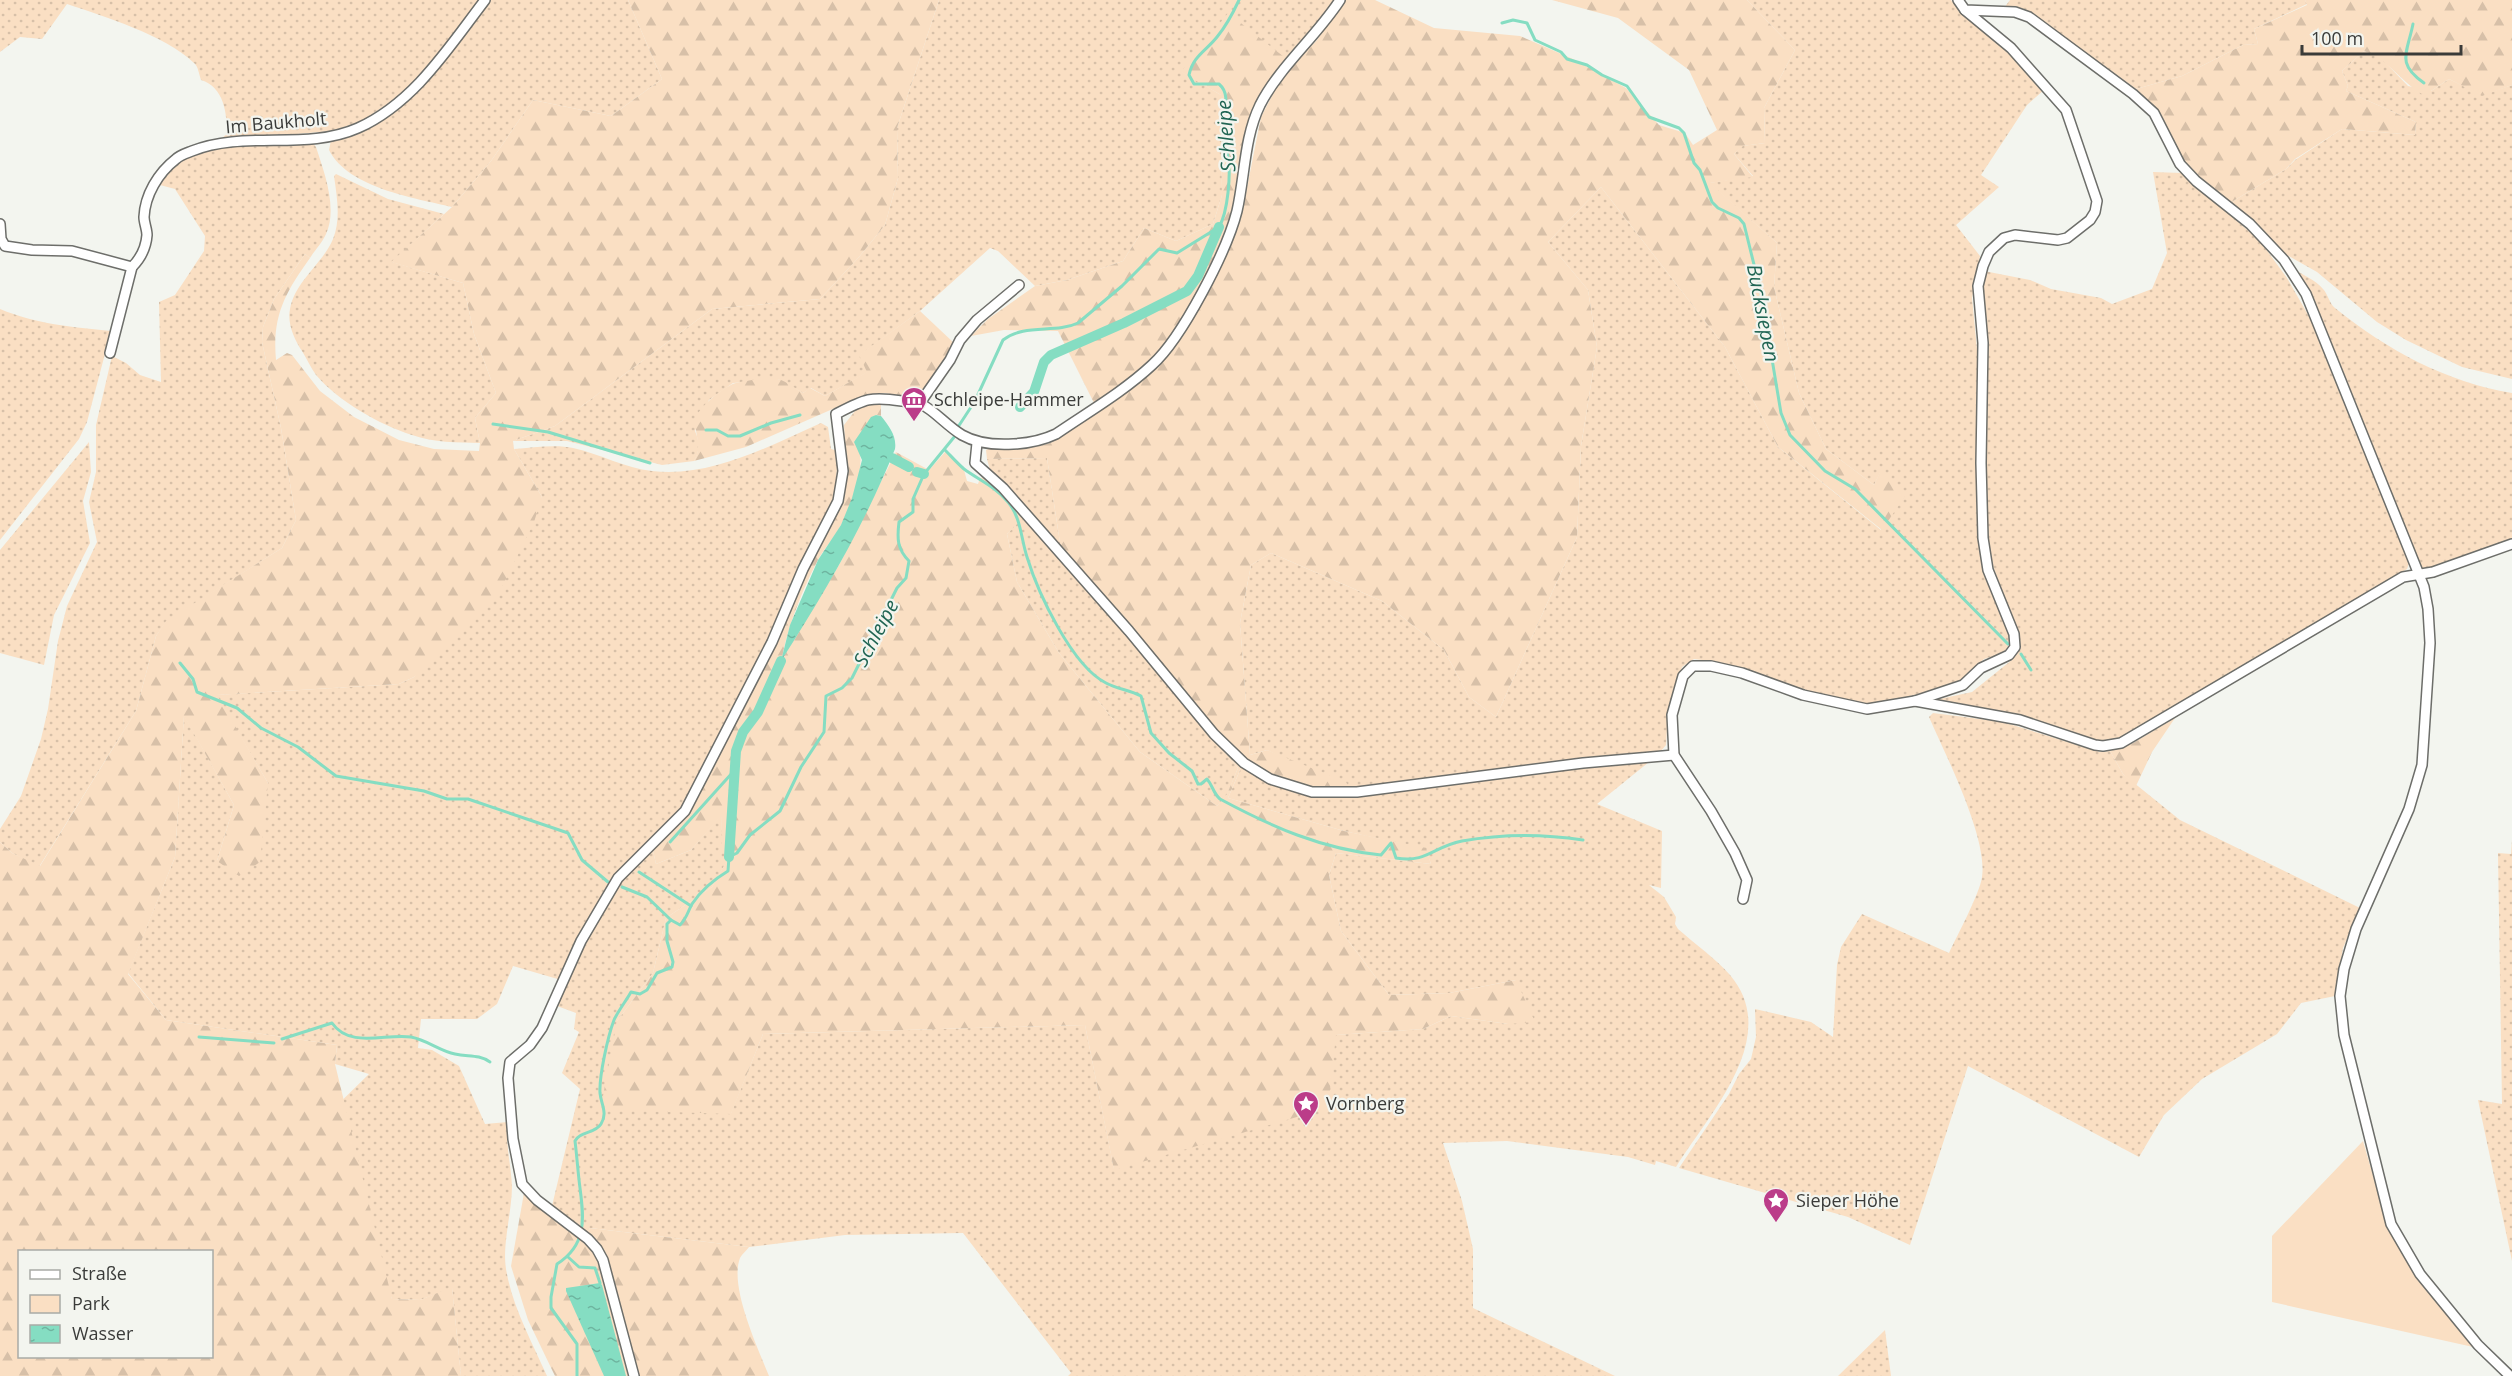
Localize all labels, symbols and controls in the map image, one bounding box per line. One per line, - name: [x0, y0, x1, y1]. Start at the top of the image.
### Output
- scale bar: [2302, 18, 2461, 56]
- text: 100 m: [2311, 26, 2363, 50]
- water label: Schleipe: [1210, 99, 1241, 173]
- street label: Im Baukholt: [224, 106, 327, 138]
- water label: Bucksiepen: [1741, 262, 1786, 364]
- museum icon: Schleipe-Hammer: [899, 385, 929, 423]
- place label: Schleipe-Hammer: [934, 387, 1084, 411]
- water label: Schleipe: [847, 595, 904, 671]
- place icon: Vornberg: [1291, 1089, 1321, 1127]
- place label: Vornberg: [1326, 1091, 1404, 1115]
- place icon: Sieper Höhe: [1761, 1186, 1791, 1224]
- place label: Sieper Höhe: [1796, 1188, 1899, 1212]
- legend: [18, 1250, 213, 1358]
- text: Straße: [72, 1261, 127, 1285]
- text: Park: [72, 1291, 110, 1315]
- text: Wasser: [72, 1321, 134, 1345]

